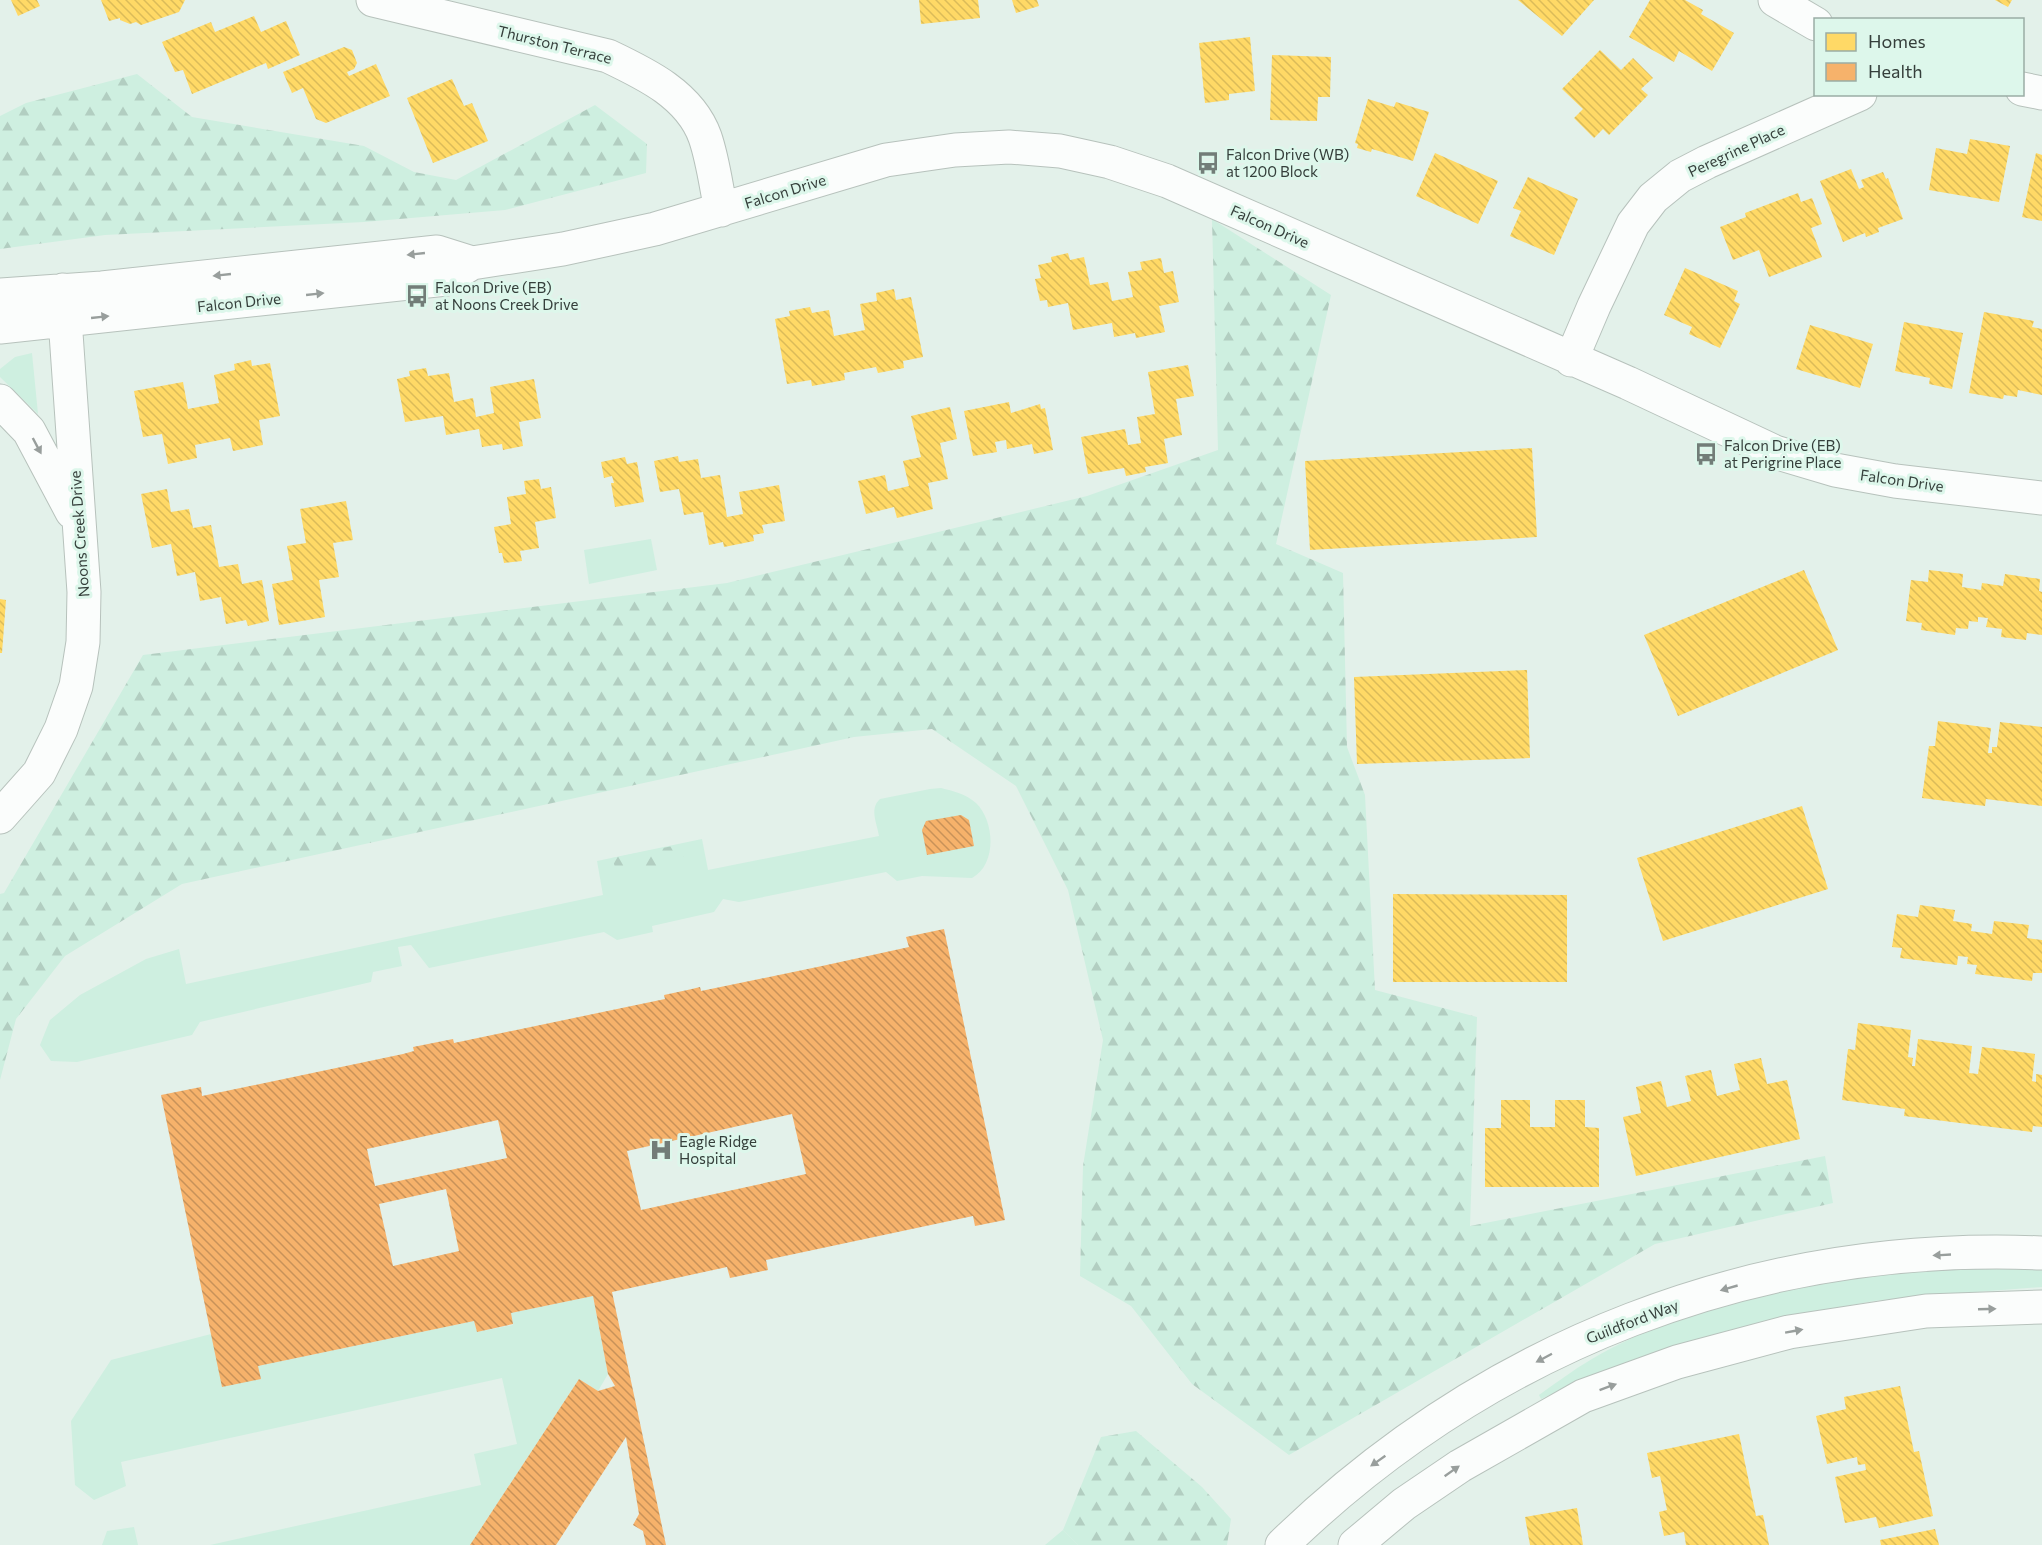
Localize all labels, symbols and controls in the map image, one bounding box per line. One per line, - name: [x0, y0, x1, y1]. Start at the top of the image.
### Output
- legend: [1814, 18, 2024, 96]
- street label: Thurston Terrace: [496, 21, 614, 67]
- text: Homes: [1868, 30, 1926, 52]
- text: Health: [1868, 60, 1923, 82]
- street label: Peregrine Place: [1685, 120, 1787, 180]
- place label: Falcon Drive (WB) at 1200 Block: [1226, 145, 1349, 180]
- bus stop icon: Falcon Drive (WB) at 1200 Block: [1195, 150, 1221, 176]
- street label: Falcon Drive: [742, 170, 828, 212]
- street label: Falcon Drive: [1228, 201, 1312, 251]
- one-way arrow: [406, 249, 425, 259]
- one-way arrow: [212, 270, 231, 280]
- place label: Falcon Drive (EB) at Noons Creek Drive: [435, 278, 579, 313]
- bus stop icon: Falcon Drive (EB) at Noons Creek Drive: [404, 283, 430, 309]
- street label: Falcon Drive: [196, 289, 282, 315]
- one-way arrow: [305, 289, 324, 299]
- one-way arrow: [91, 312, 110, 322]
- place label: Falcon Drive (EB) at Perigrine Place: [1724, 436, 1842, 471]
- one-way arrow: [32, 437, 42, 454]
- bus stop icon: Falcon Drive (EB) at Perigrine Place: [1693, 441, 1719, 467]
- street label: Falcon Drive: [1859, 465, 1945, 495]
- street label: Noons Creek Drive: [66, 470, 92, 598]
- place label: Eagle Ridge Hospital: [679, 1132, 757, 1167]
- hospital icon: Eagle Ridge Hospital: [648, 1137, 674, 1163]
- one-way arrow: [1932, 1250, 1951, 1259]
- one-way arrow: [1720, 1284, 1738, 1293]
- street label: Guildford Way: [1583, 1295, 1681, 1347]
- one-way arrow: [1978, 1304, 1997, 1314]
- one-way arrow: [1785, 1327, 1804, 1336]
- one-way arrow: [1535, 1353, 1552, 1363]
- one-way arrow: [1599, 1382, 1617, 1392]
- one-way arrow: [1371, 1455, 1387, 1467]
- one-way arrow: [1443, 1465, 1459, 1477]

